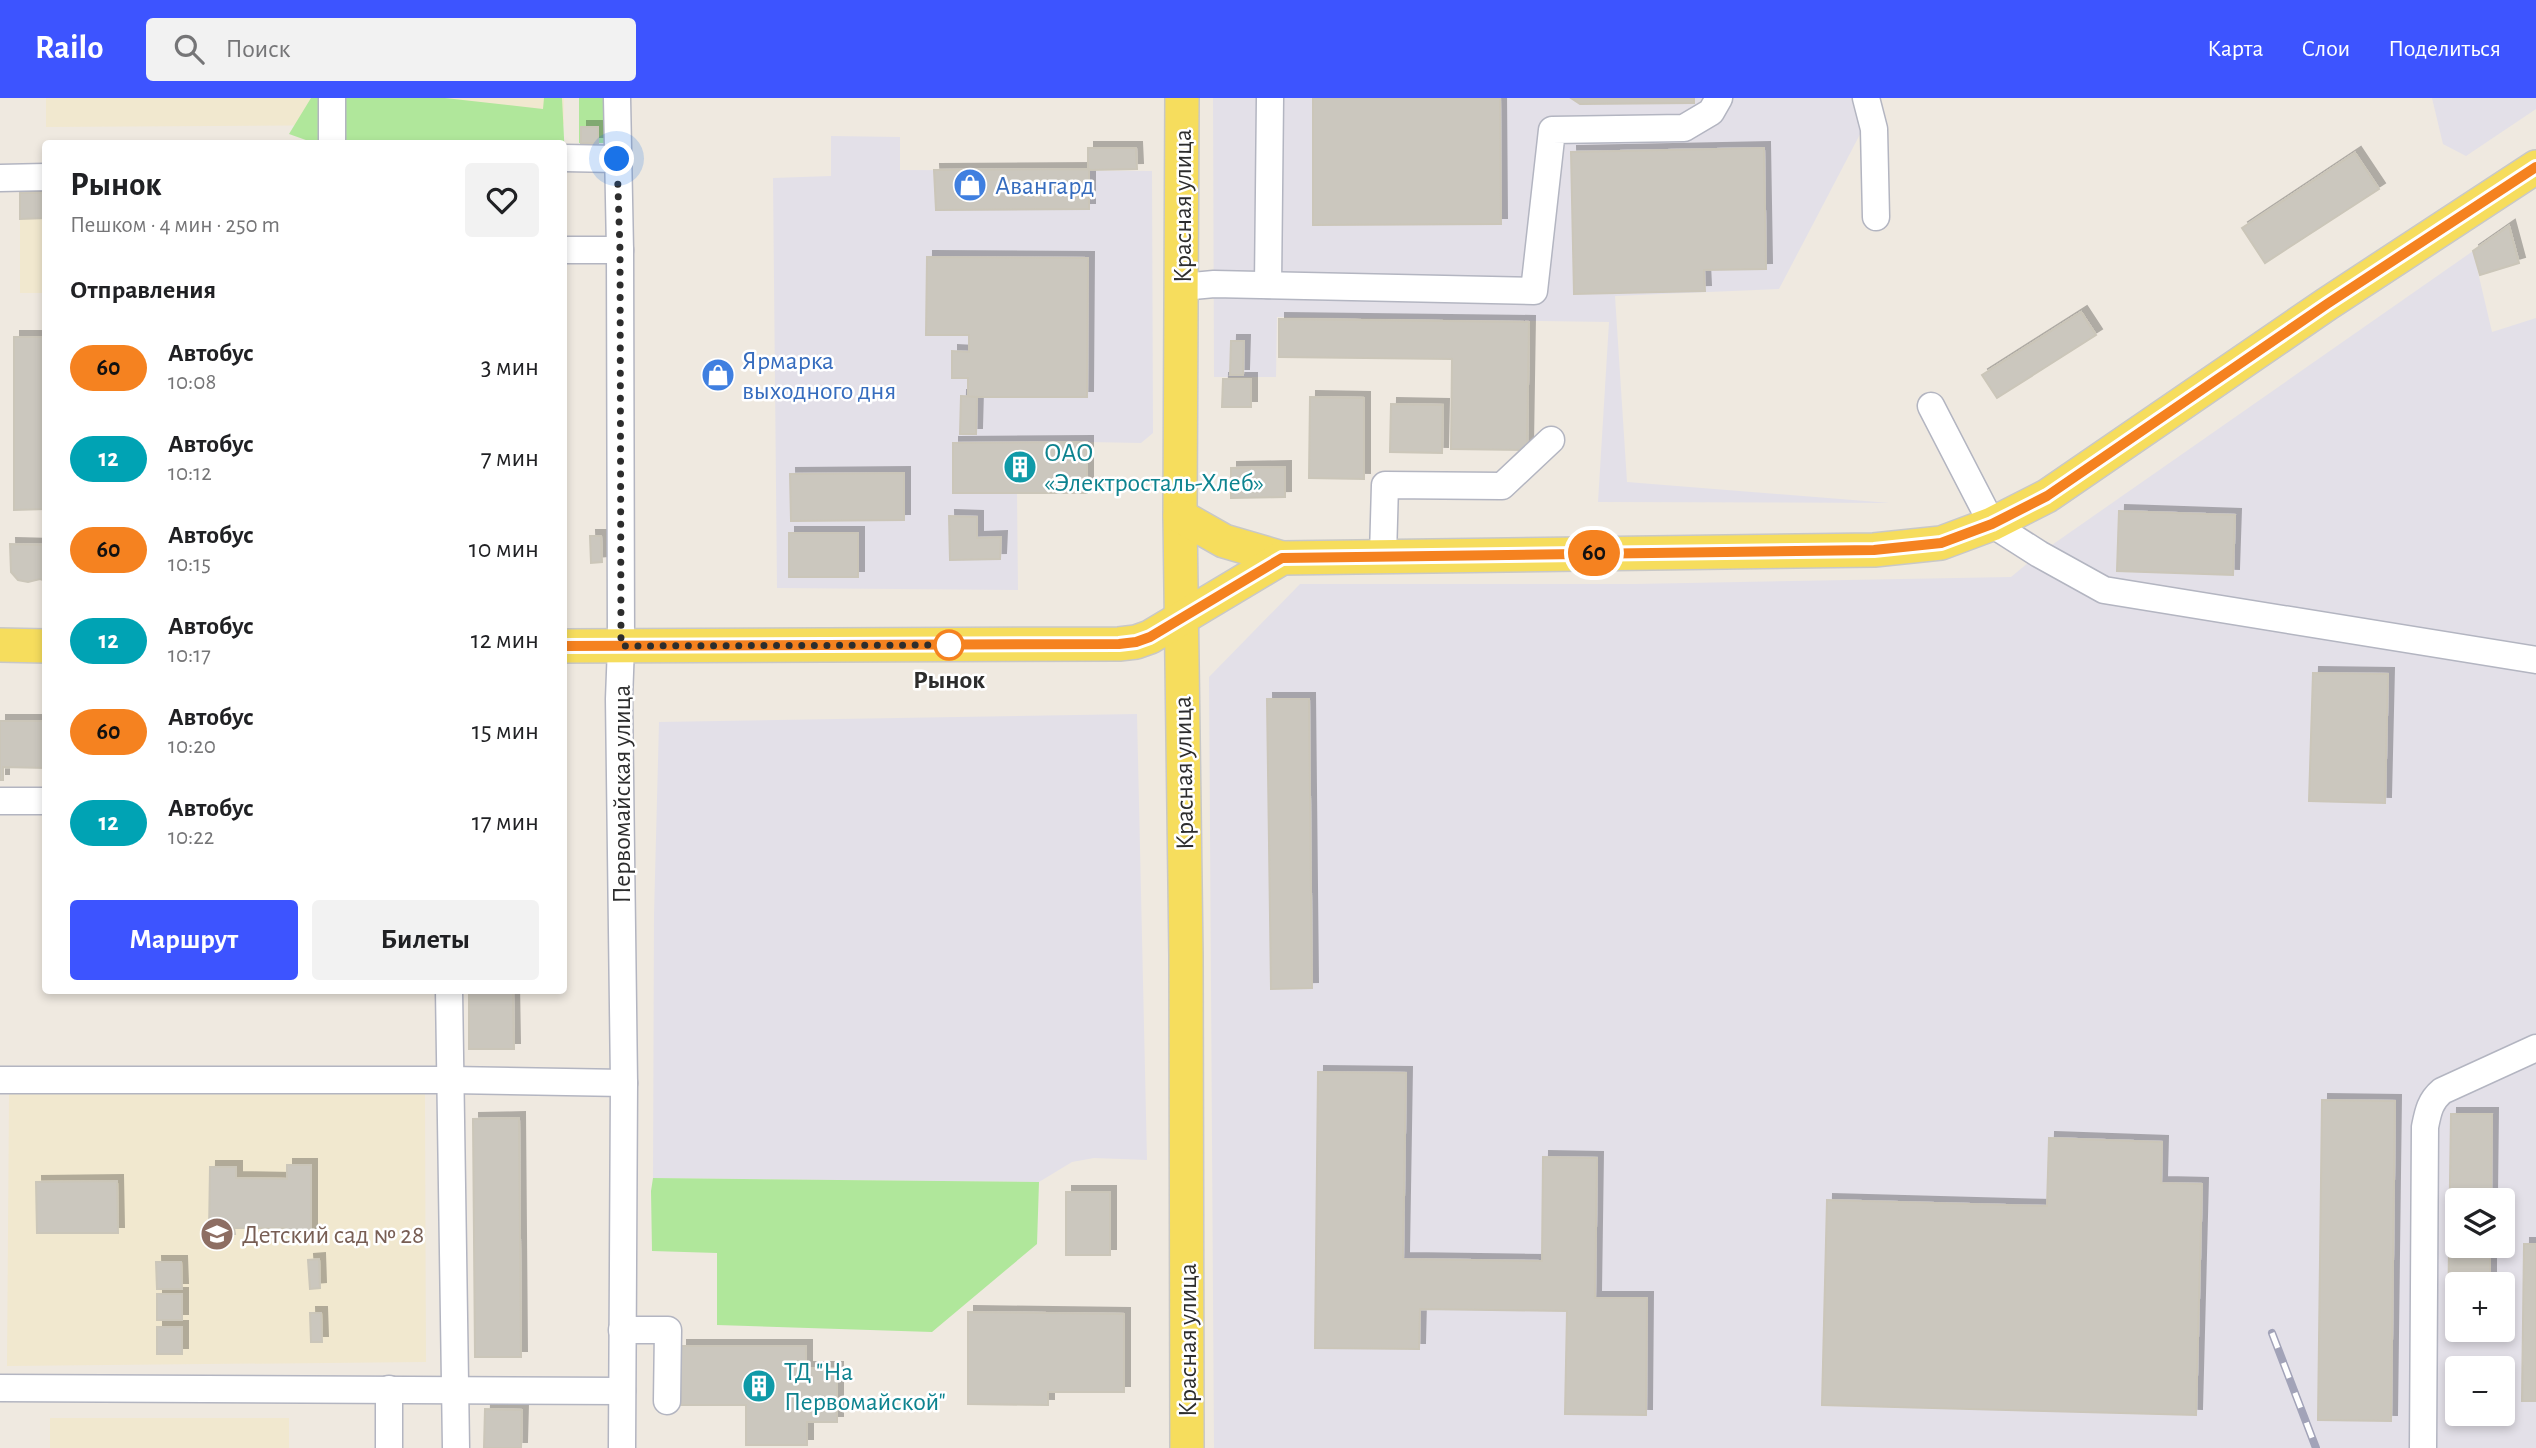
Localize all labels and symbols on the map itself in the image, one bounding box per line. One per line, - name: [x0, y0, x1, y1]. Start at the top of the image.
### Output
- street label: Красная улица: [1170, 129, 1196, 283]
- your location: [599, 141, 634, 176]
- shop icon: Авангард: [951, 166, 989, 204]
- place label: Авангард: [995, 173, 1094, 199]
- place label: Ярмарка выходного дня: [742, 348, 896, 404]
- shop icon: Ярмарка выходного дня: [699, 356, 737, 394]
- place label: ОАО «Электросталь-Хлеб»: [1044, 440, 1264, 496]
- building icon: ОАО «Электросталь-Хлеб»: [1001, 448, 1039, 486]
- line badge: 60: [1562, 530, 1626, 576]
- marker: Рынок: [934, 630, 964, 660]
- place label: Рынок: [913, 667, 985, 693]
- street label: Первомайская улица: [609, 684, 635, 903]
- street label: Красная улица: [1170, 696, 1198, 850]
- school or university icon: Детский сад № 28: [198, 1215, 236, 1253]
- place label: Детский сад № 28: [242, 1222, 424, 1248]
- street label: Красная улица: [1175, 1263, 1201, 1417]
- place label: ТД "На Первомайской": [784, 1359, 946, 1415]
- building icon: ТД "На Первомайской": [740, 1367, 778, 1405]

